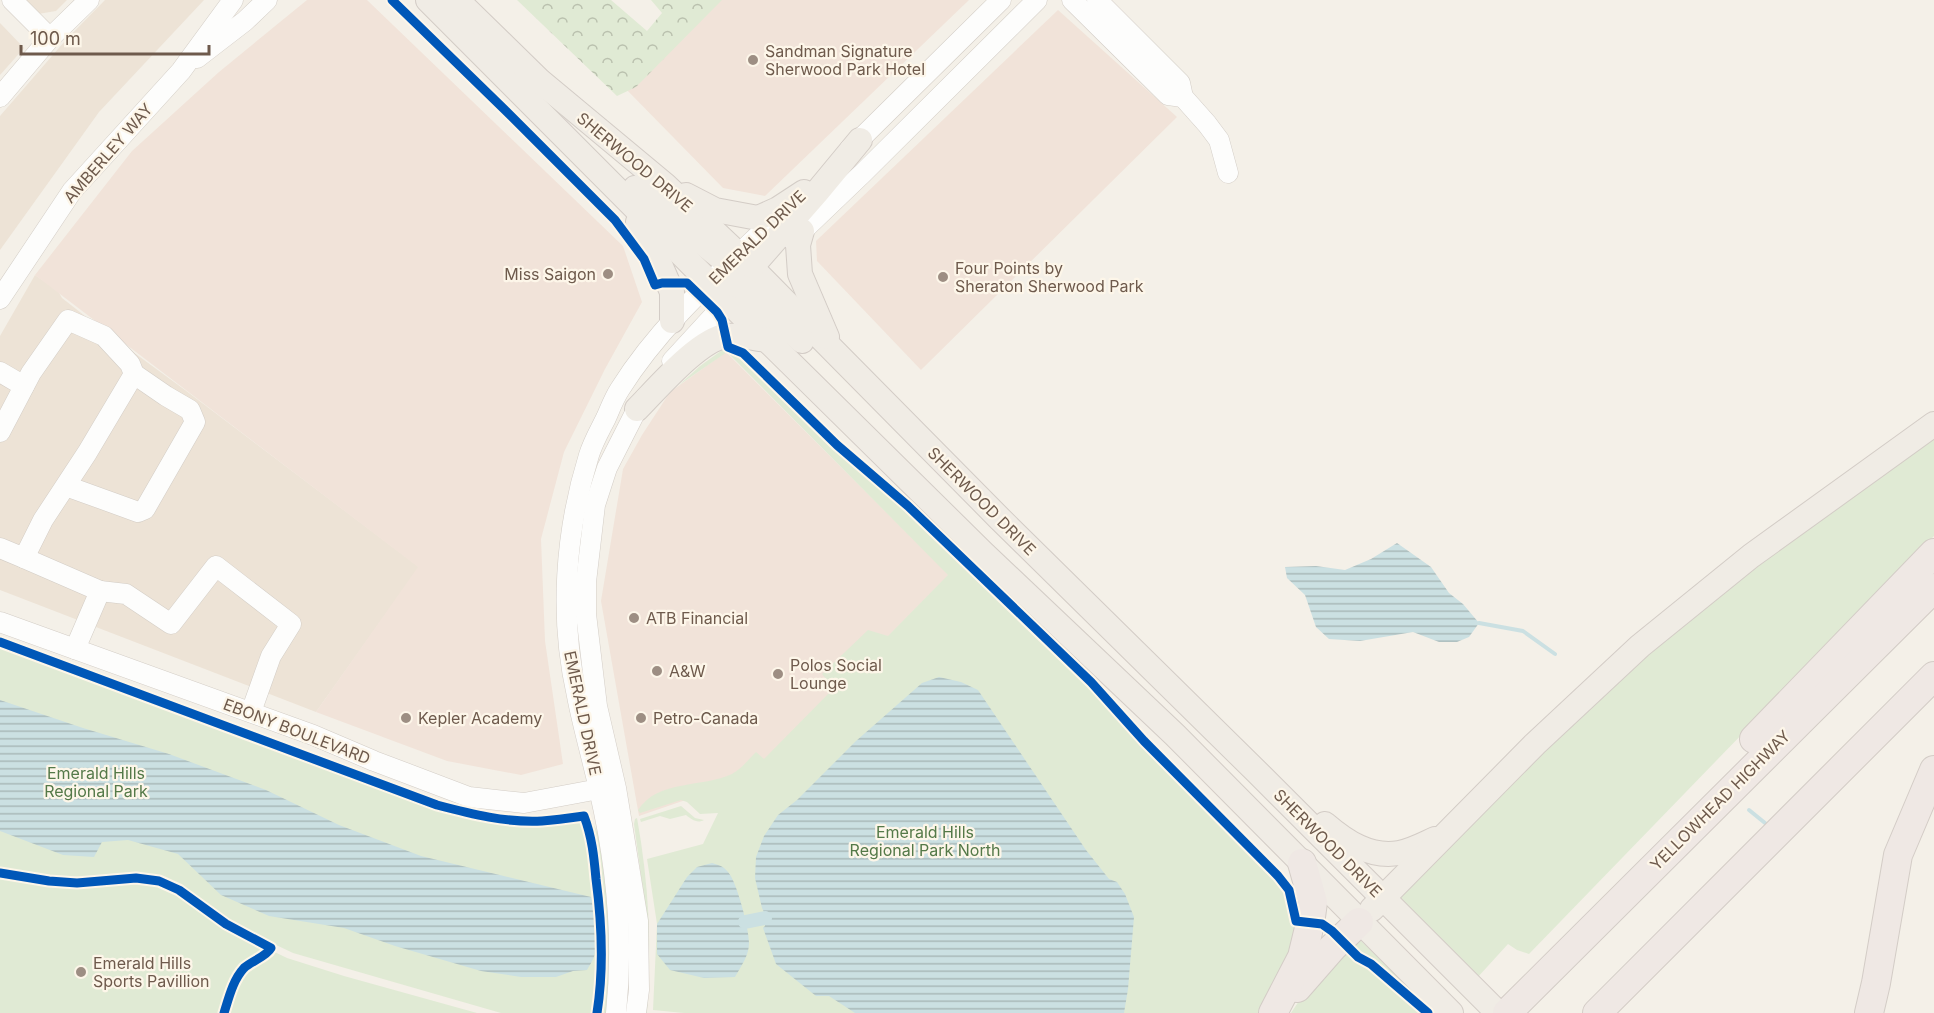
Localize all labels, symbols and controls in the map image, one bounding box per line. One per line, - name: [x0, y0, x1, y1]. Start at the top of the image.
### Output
- scale bar: [21, 18, 208, 56]
- text: 100 m: [30, 28, 81, 49]
- place label: Sandman Signature Sherwood Park Hotel: [765, 41, 925, 79]
- marker: Sandman Signature Sherwood Park Hotel: [746, 53, 760, 67]
- street label: AMBERLEY WAY: [59, 99, 157, 207]
- street label: SHERWOOD DRIVE: [573, 108, 697, 216]
- street label: EMERALD DRIVE: [704, 186, 810, 288]
- place label: Four Points by Sheraton Sherwood Park: [955, 258, 1144, 296]
- place label: Miss Saigon: [504, 264, 596, 284]
- marker: Miss Saigon: [601, 267, 615, 281]
- marker: Four Points by Sheraton Sherwood Park: [936, 270, 950, 284]
- street label: SHERWOOD DRIVE: [924, 443, 1040, 559]
- place label: ATB Financial: [646, 608, 748, 628]
- marker: ATB Financial: [627, 611, 641, 625]
- street label: EMERALD DRIVE: [560, 649, 606, 777]
- place label: Polos Social Lounge: [790, 655, 882, 693]
- place label: A&W: [669, 661, 706, 681]
- marker: A&W: [650, 664, 664, 678]
- marker: Polos Social Lounge: [771, 667, 785, 681]
- street label: EBONY BOULEVARD: [221, 694, 373, 768]
- place label: Kepler Academy: [418, 708, 542, 728]
- place label: Petro-Canada: [653, 708, 758, 728]
- marker: Kepler Academy: [399, 711, 413, 725]
- marker: Petro-Canada: [634, 711, 648, 725]
- street label: YELLOWHEAD HIGHWAY: [1646, 726, 1794, 874]
- park label: Emerald Hills Regional Park: [44, 763, 148, 801]
- street label: SHERWOOD DRIVE: [1270, 785, 1386, 901]
- park label: Emerald Hills Regional Park North: [850, 822, 1000, 860]
- place label: Emerald Hills Sports Pavillion: [93, 953, 209, 991]
- marker: Emerald Hills Sports Pavillion: [74, 965, 88, 979]

